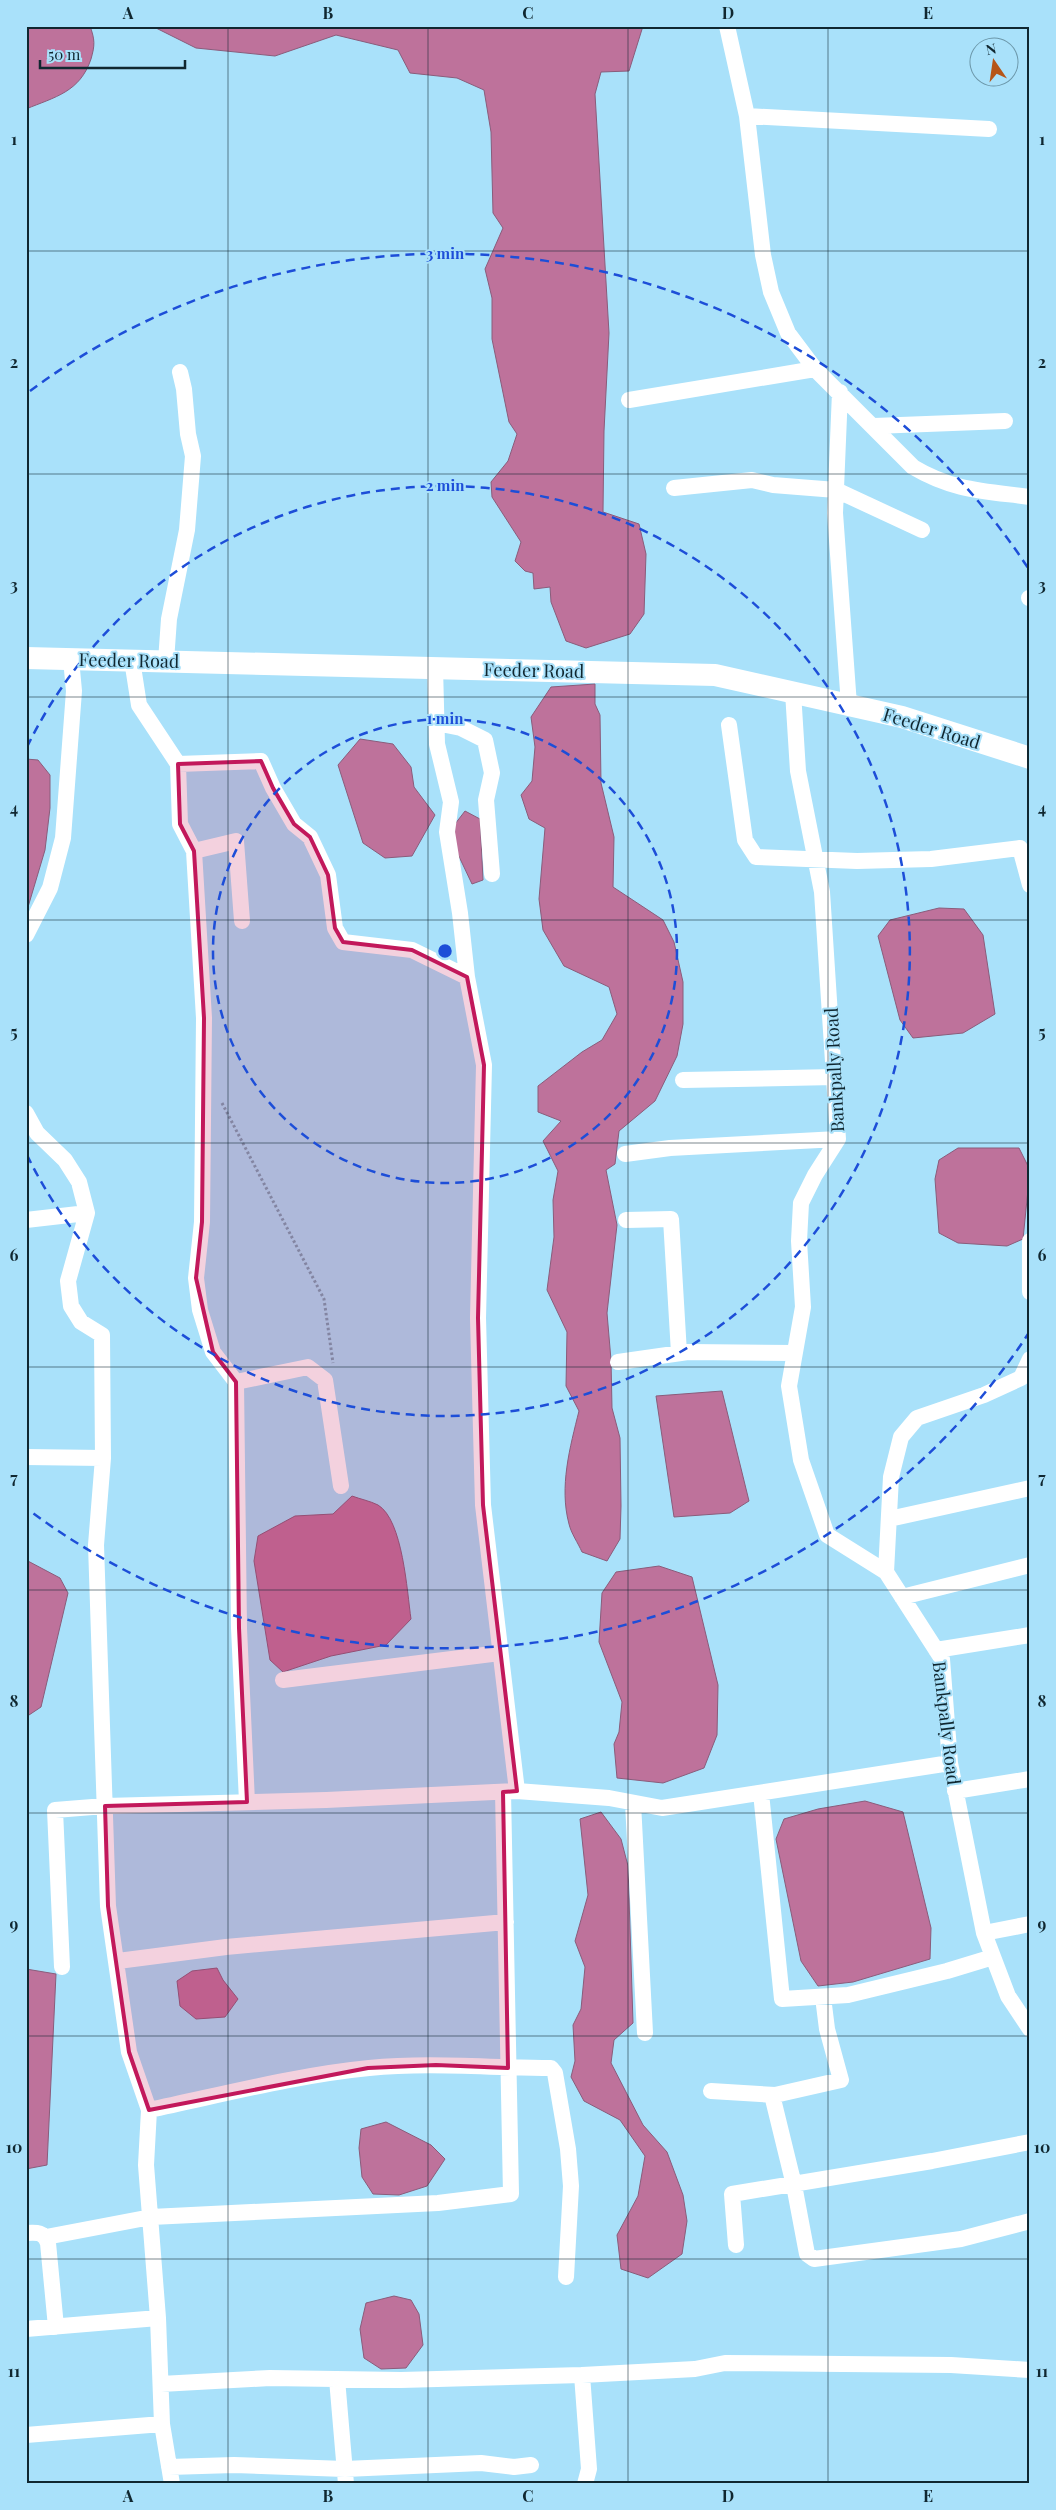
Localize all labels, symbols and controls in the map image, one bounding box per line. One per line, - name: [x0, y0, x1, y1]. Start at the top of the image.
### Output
- text: A: [122, 2, 134, 23]
- text: B: [323, 2, 334, 23]
- text: C: [522, 2, 534, 23]
- text: D: [722, 2, 734, 23]
- text: E: [923, 2, 933, 23]
- scale bar: [40, 38, 185, 70]
- north arrow: [968, 38, 1018, 88]
- text: N: [984, 38, 998, 59]
- text: 50 m: [48, 44, 81, 64]
- text: 1: [11, 128, 17, 149]
- text: 1: [1039, 128, 1045, 149]
- text: 3 min: [426, 243, 465, 263]
- text: 2: [10, 351, 18, 372]
- text: 2: [1038, 351, 1046, 372]
- text: 2 min: [426, 475, 465, 495]
- text: 3: [10, 574, 18, 595]
- text: 3: [1038, 574, 1046, 595]
- street label: Feeder Road: [78, 647, 180, 673]
- street label: Feeder Road: [483, 657, 585, 683]
- street label: Feeder Road: [880, 702, 984, 754]
- text: 1 min: [427, 708, 464, 728]
- text: 4: [10, 797, 18, 818]
- text: 4: [1038, 797, 1046, 818]
- centre of rings: [436, 942, 454, 960]
- street label: Bankpally Road: [819, 1007, 849, 1133]
- text: 5: [10, 1021, 18, 1042]
- text: 5: [1038, 1021, 1046, 1042]
- text: 6: [10, 1244, 19, 1265]
- text: 6: [1038, 1244, 1047, 1265]
- text: 7: [10, 1467, 18, 1488]
- text: 7: [1038, 1467, 1046, 1488]
- street label: Bankpally Road: [927, 1660, 967, 1787]
- text: 8: [10, 1690, 19, 1711]
- text: 8: [1038, 1690, 1047, 1711]
- text: 9: [10, 1913, 19, 1934]
- text: 9: [1038, 1913, 1047, 1934]
- text: 10: [6, 2136, 22, 2157]
- text: 10: [1034, 2136, 1050, 2157]
- text: 11: [8, 2360, 20, 2381]
- text: 11: [1036, 2360, 1048, 2381]
- text: A: [122, 2485, 134, 2506]
- text: B: [323, 2485, 334, 2506]
- text: C: [522, 2485, 534, 2506]
- text: D: [722, 2485, 734, 2506]
- text: E: [923, 2485, 933, 2506]

